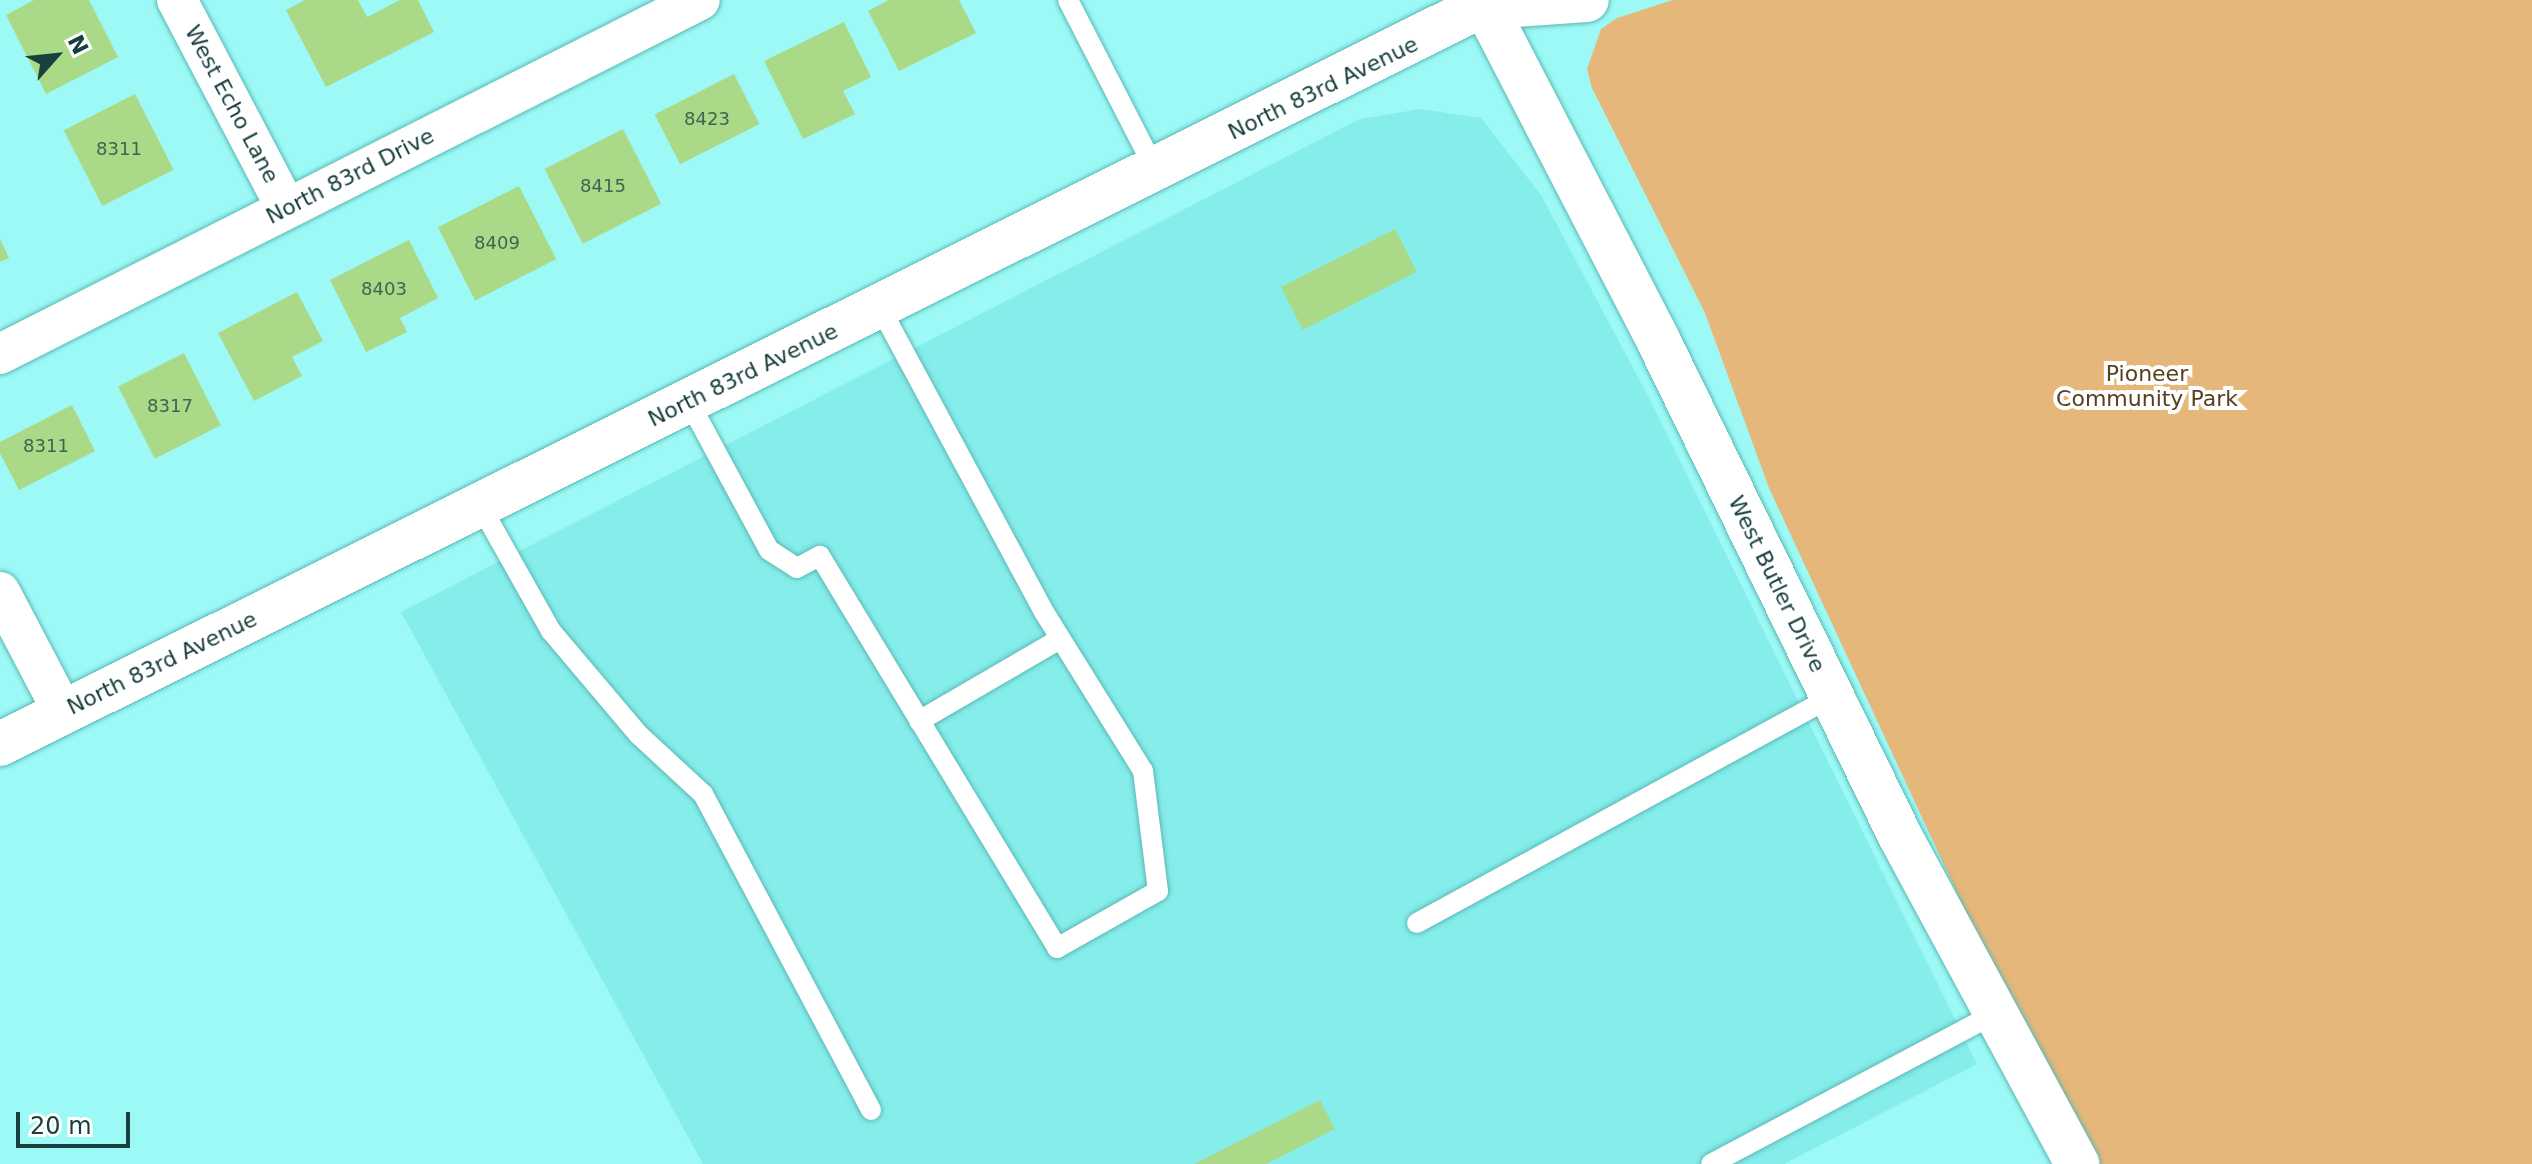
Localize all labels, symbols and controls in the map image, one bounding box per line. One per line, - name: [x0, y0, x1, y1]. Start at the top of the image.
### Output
- north arrow: [16, 16, 96, 96]
- street label: West Echo Lane: [179, 21, 285, 187]
- text: N: [63, 31, 93, 59]
- street label: North 83rd Avenue: [1224, 31, 1422, 145]
- house number: 8423: [684, 108, 730, 130]
- street label: North 83rd Drive: [262, 122, 438, 230]
- house number: 8311: [96, 138, 142, 160]
- house number: 8415: [580, 175, 626, 197]
- house number: 8409: [474, 232, 520, 254]
- house number: 8403: [361, 278, 407, 300]
- street label: North 83rd Avenue: [644, 318, 842, 432]
- park label: Pioneer Community Park: [2056, 360, 2238, 412]
- house number: 8317: [147, 395, 193, 417]
- house number: 8311: [23, 435, 69, 457]
- street label: West Butler Drive: [1723, 491, 1831, 677]
- street label: North 83rd Avenue: [63, 606, 261, 720]
- scale bar: [20, 1096, 134, 1146]
- text: 20 m: [30, 1112, 92, 1140]

